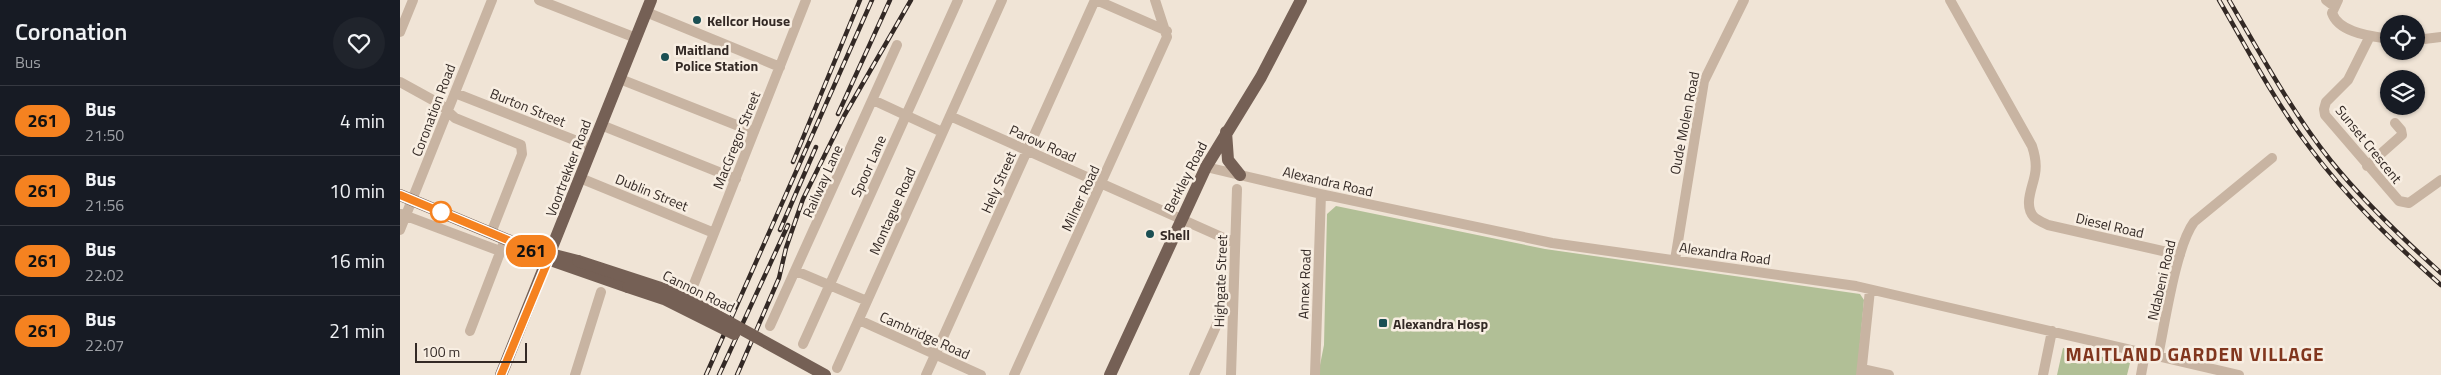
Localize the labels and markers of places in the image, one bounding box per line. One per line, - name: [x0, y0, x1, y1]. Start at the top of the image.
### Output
- place label: Kellcor House: [707, 10, 790, 31]
- marker: Kellcor House: [691, 14, 703, 26]
- place label: Maitland Police Station: [675, 39, 758, 76]
- marker: Maitland Police Station: [659, 51, 671, 63]
- unlabelled marker: [430, 201, 452, 223]
- place label: Shell: [1160, 224, 1190, 245]
- marker: Shell: [1144, 228, 1156, 240]
- place label: Alexandra Hosp: [1393, 313, 1488, 334]
- marker: Alexandra Hosp: [1377, 317, 1389, 329]

